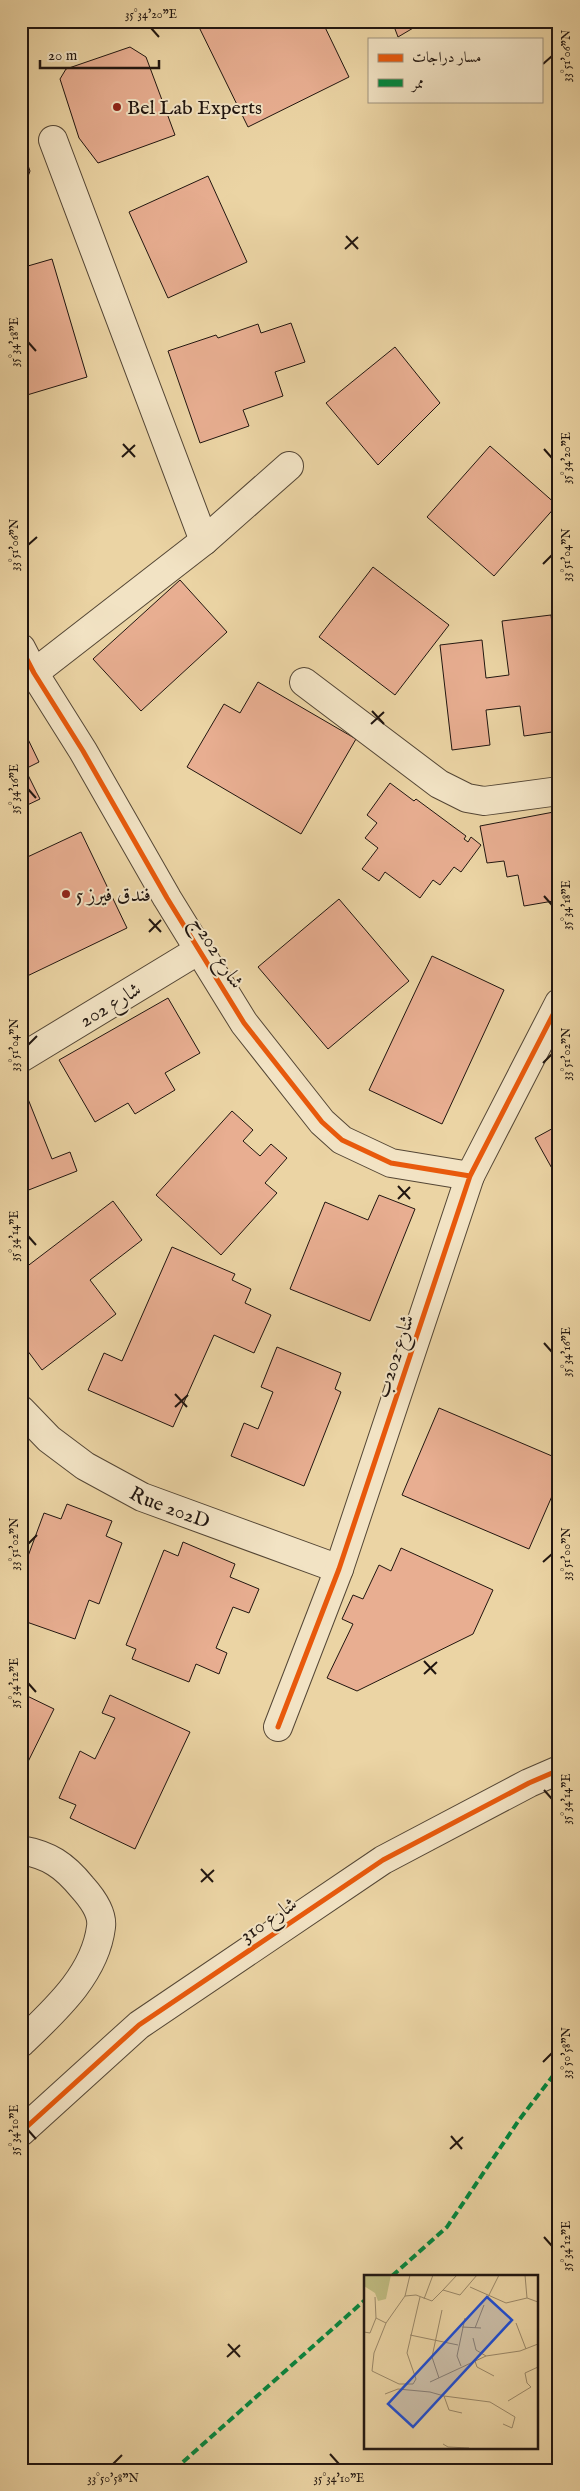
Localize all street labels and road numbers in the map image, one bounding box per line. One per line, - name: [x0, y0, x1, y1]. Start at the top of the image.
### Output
- street label: شارع 202ج: [181, 912, 249, 996]
- street label: شارع 202: [75, 977, 148, 1037]
- street label: شارع 202ب: [370, 1312, 424, 1403]
- street label: Rue 202D: [125, 1482, 213, 1535]
- street label: شارع 310: [235, 1892, 304, 1952]

